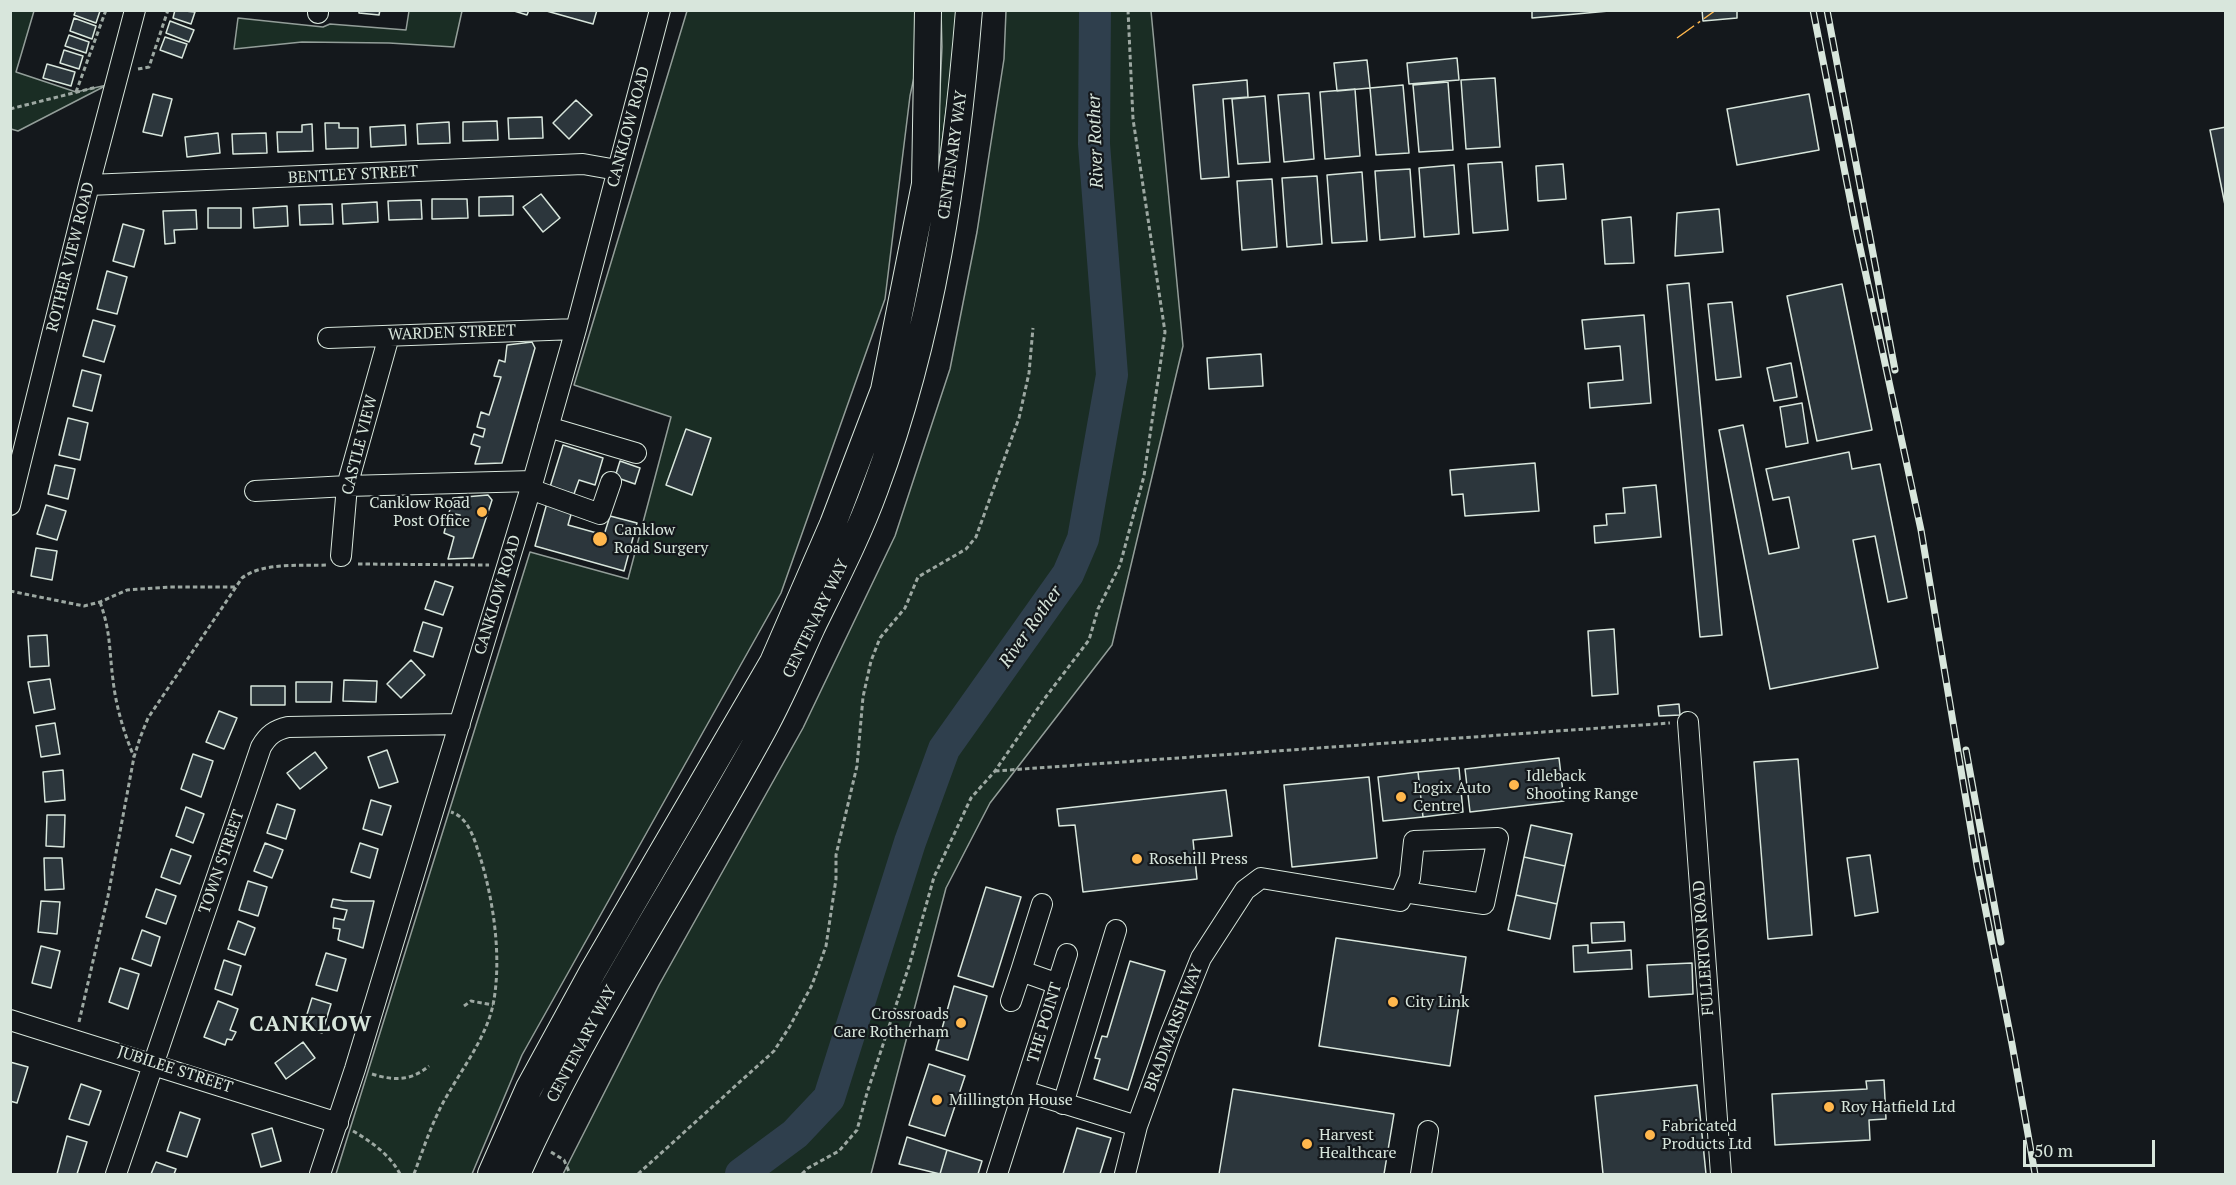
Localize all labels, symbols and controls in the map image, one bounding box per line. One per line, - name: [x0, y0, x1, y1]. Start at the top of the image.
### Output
- street label: CANKLOW ROAD: [604, 64, 654, 190]
- street label: CENTENARY WAY: [934, 89, 972, 221]
- water label: River Rother: [1084, 93, 1108, 189]
- street label: BENTLEY STREET: [287, 162, 419, 188]
- street label: ROTHER VIEW ROAD: [43, 180, 99, 334]
- street label: WARDEN STREET: [388, 321, 516, 345]
- street label: CASTLE VIEW: [338, 393, 382, 497]
- place label: Canklow Road Post Office: [369, 493, 470, 531]
- marker: Canklow Road Post Office: [475, 505, 489, 519]
- place label: Canklow Road Surgery: [614, 520, 708, 558]
- marker: Canklow Road Surgery: [591, 530, 609, 548]
- street label: CANKLOW ROAD: [471, 533, 525, 657]
- street label: CENTENARY WAY: [779, 556, 853, 682]
- water label: River Rother: [995, 582, 1067, 672]
- place label: Idleback Shooting Range: [1526, 766, 1638, 804]
- place label: Logix Auto Centre: [1413, 778, 1491, 816]
- marker: Idleback Shooting Range: [1507, 778, 1521, 792]
- marker: Logix Auto Centre: [1394, 790, 1408, 804]
- street label: TOWN STREET: [195, 808, 249, 916]
- place label: Rosehill Press: [1149, 849, 1248, 869]
- marker: Rosehill Press: [1130, 852, 1144, 866]
- street label: FULLERTON ROAD: [1690, 880, 1718, 1016]
- street label: BRADMARSH WAY: [1141, 962, 1207, 1094]
- street label: THE POINT: [1024, 980, 1066, 1066]
- street label: CENTENARY WAY: [543, 982, 621, 1106]
- place label: City Link: [1405, 992, 1469, 1012]
- marker: City Link: [1386, 995, 1400, 1009]
- place label: Crossroads Care Rotherham: [833, 1004, 949, 1042]
- district label: CANKLOW: [249, 1012, 373, 1038]
- marker: Crossroads Care Rotherham: [954, 1016, 968, 1030]
- street label: JUBILEE STREET: [115, 1042, 235, 1098]
- place label: Millington House: [949, 1090, 1073, 1110]
- marker: Millington House: [930, 1093, 944, 1107]
- place label: Roy Hatfield Ltd: [1841, 1097, 1956, 1117]
- marker: Roy Hatfield Ltd: [1822, 1100, 1836, 1114]
- place label: Fabricated Products Ltd: [1662, 1116, 1752, 1154]
- place label: Harvest Healthcare: [1319, 1125, 1397, 1163]
- marker: Fabricated Products Ltd: [1643, 1128, 1657, 1142]
- scale bar: [2026, 1128, 2158, 1166]
- marker: Harvest Healthcare: [1300, 1137, 1314, 1151]
- text: 50 m: [2034, 1138, 2073, 1162]

